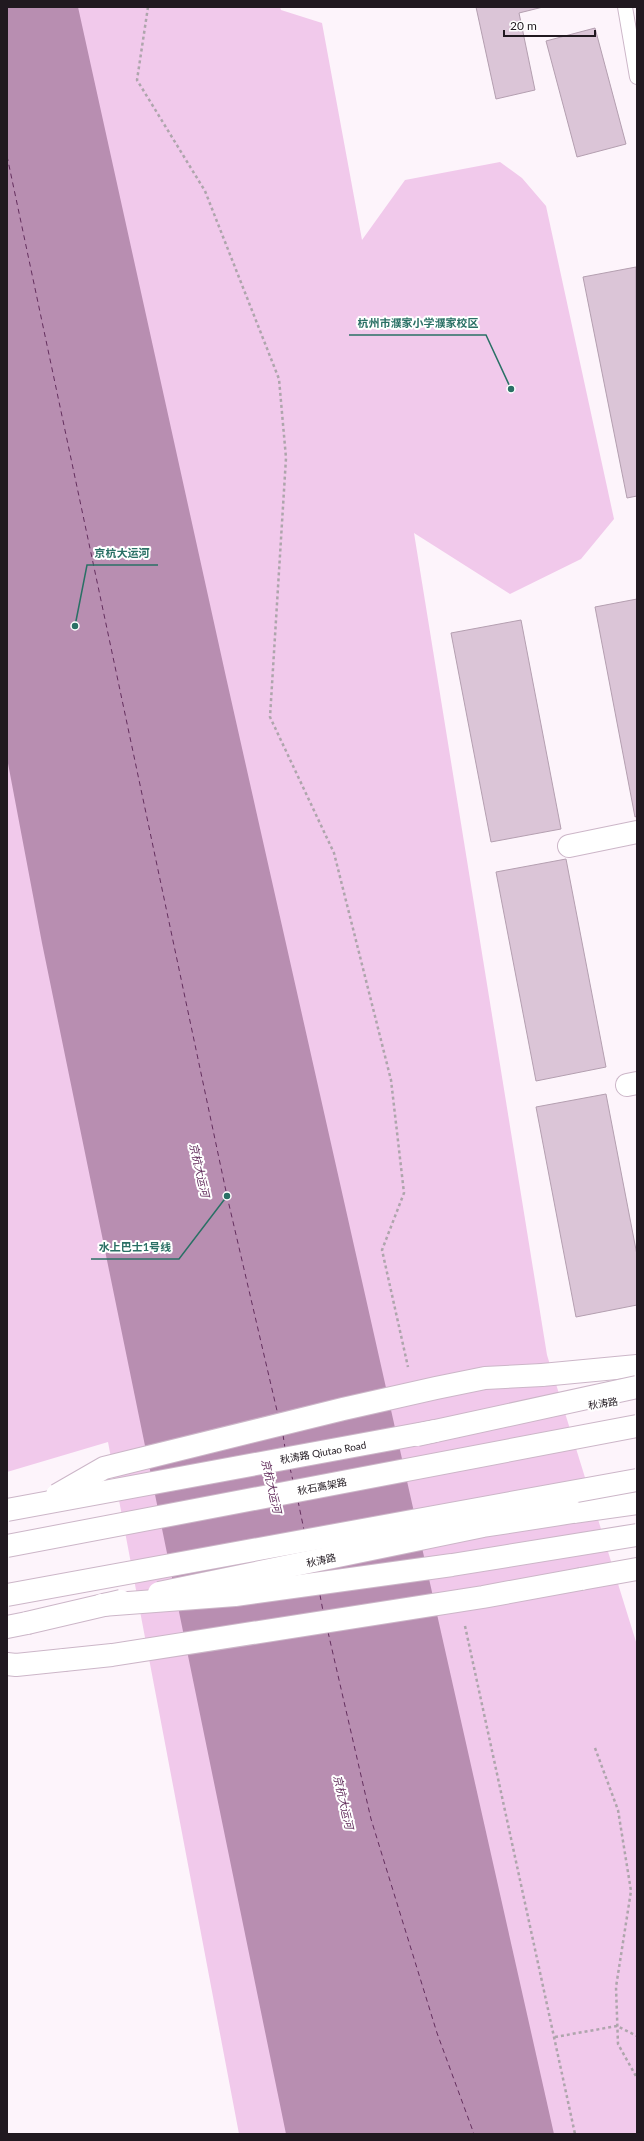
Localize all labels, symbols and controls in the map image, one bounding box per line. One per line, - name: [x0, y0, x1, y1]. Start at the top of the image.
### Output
- scale bar: [504, 12, 595, 38]
- text: 20 m: [510, 18, 537, 33]
- callout: 杭州市濮家小学濮家校区: [349, 312, 486, 335]
- text: 杭州市濮家小学濮家校区: [358, 316, 479, 329]
- callout: 京杭大运河: [87, 542, 158, 565]
- text: 京杭大运河: [95, 546, 150, 559]
- water label: 京杭大运河: [187, 1142, 213, 1200]
- callout: 水上巴士1号线: [91, 1236, 179, 1259]
- text: 水上巴士1号线: [99, 1240, 171, 1253]
- street label: 秋涛路: [587, 1395, 619, 1411]
- street label: 秋涛路 Qiutao Road: [279, 1439, 367, 1465]
- water label: 京杭大运河: [259, 1458, 285, 1516]
- street label: 秋石高架路: [296, 1475, 348, 1497]
- street label: 秋涛路: [305, 1551, 337, 1569]
- water label: 京杭大运河: [331, 1774, 357, 1832]

